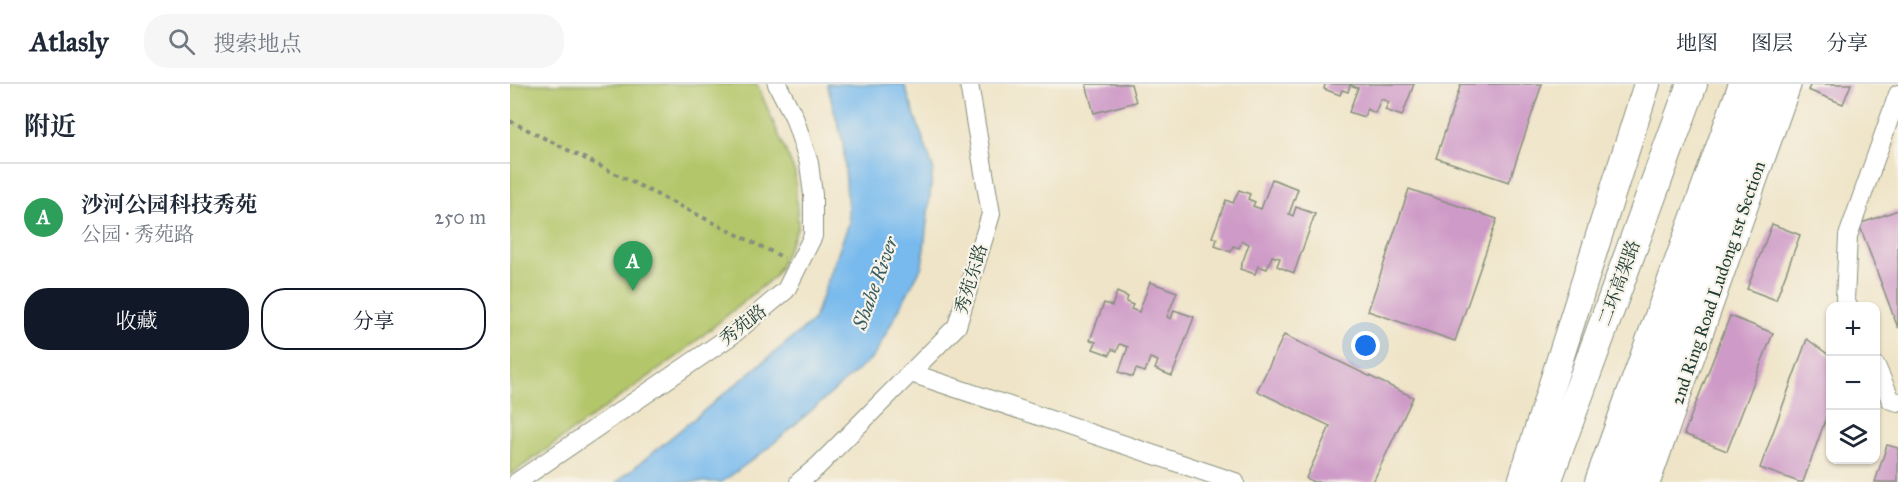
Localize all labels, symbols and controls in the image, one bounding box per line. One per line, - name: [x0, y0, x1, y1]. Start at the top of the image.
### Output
- search box: [144, 14, 564, 68]
- text: Atlasly: [30, 24, 108, 59]
- icon: search: [165, 25, 198, 58]
- text: 搜索地点: [213, 30, 301, 57]
- text: 地图: [1676, 30, 1718, 56]
- text: 图层: [1751, 30, 1793, 56]
- text: 分享: [1826, 30, 1868, 56]
- text: 附近: [24, 110, 76, 142]
- street label: 2nd Ring Road Ludong 1st Section: [1666, 158, 1771, 408]
- text: 沙河公园科技秀苑: [81, 191, 257, 218]
- text: A: [37, 205, 50, 229]
- text: 250 m: [434, 205, 486, 229]
- text: 公园 · 秀苑路: [81, 222, 194, 246]
- water label: Shahe River: [847, 232, 903, 334]
- street label: 二环高架路: [1593, 237, 1645, 329]
- street label: 秀苑东路: [950, 241, 992, 317]
- pin: A: [614, 242, 652, 291]
- button: 收藏: [24, 288, 249, 350]
- button: 分享: [261, 288, 486, 350]
- street label: 秀苑路: [715, 300, 771, 350]
- map controls: [1826, 302, 1880, 464]
- button: +: [1826, 302, 1880, 356]
- your location: [1351, 331, 1380, 360]
- button: −: [1826, 356, 1880, 410]
- button: layers: [1826, 410, 1880, 464]

